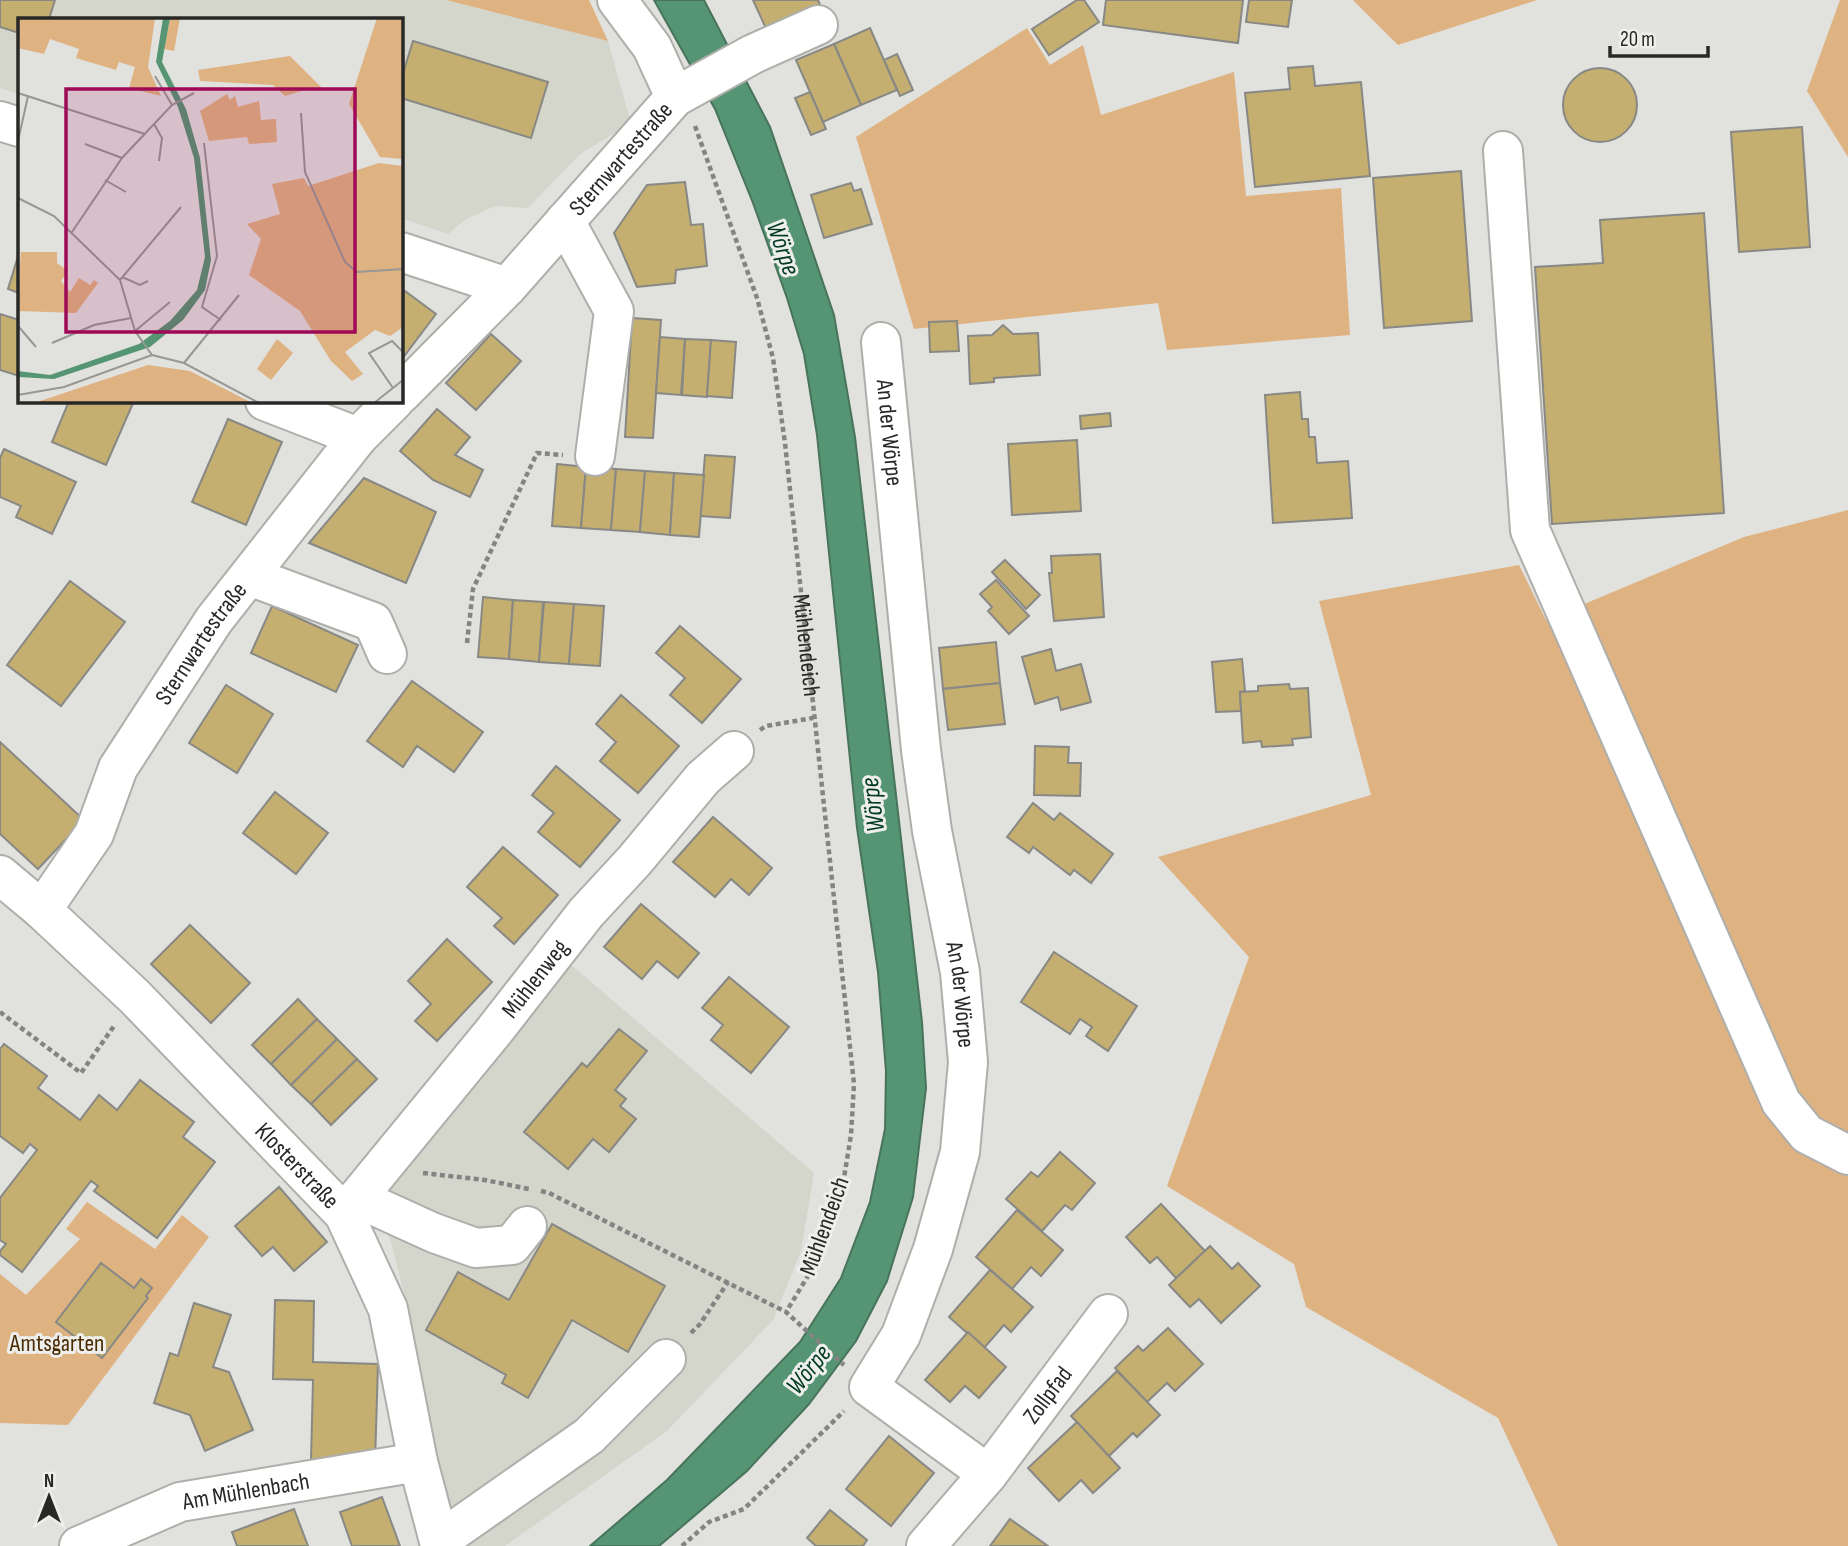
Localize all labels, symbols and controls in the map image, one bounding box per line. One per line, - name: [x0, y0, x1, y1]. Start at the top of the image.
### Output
- scale bar: [1610, 14, 1708, 58]
- inset map: [18, 18, 402, 402]
- text: 20 m: [1620, 27, 1655, 52]
- street label: Sternwartestraße: [563, 96, 679, 222]
- water label: Wörpe: [759, 218, 806, 279]
- street label: An der Wörpe: [870, 377, 909, 487]
- street label: Sternwartestraße: [149, 577, 253, 710]
- street label: Mühlendeich: [786, 592, 826, 698]
- water label: Wörpe: [855, 776, 892, 834]
- street label: Mühlenweg: [496, 934, 575, 1024]
- street label: An der Wörpe: [939, 938, 981, 1049]
- street label: Klosterstraße: [249, 1117, 345, 1215]
- street label: Mühlendeich: [793, 1173, 856, 1279]
- park label: Amtsgarten: [9, 1329, 104, 1358]
- water label: Wörpe: [780, 1339, 838, 1401]
- street label: Zollpfad: [1017, 1361, 1079, 1429]
- north arrow: [14, 1462, 84, 1532]
- street label: Am Mühlenbach: [179, 1467, 312, 1516]
- text: N: [44, 1470, 54, 1493]

